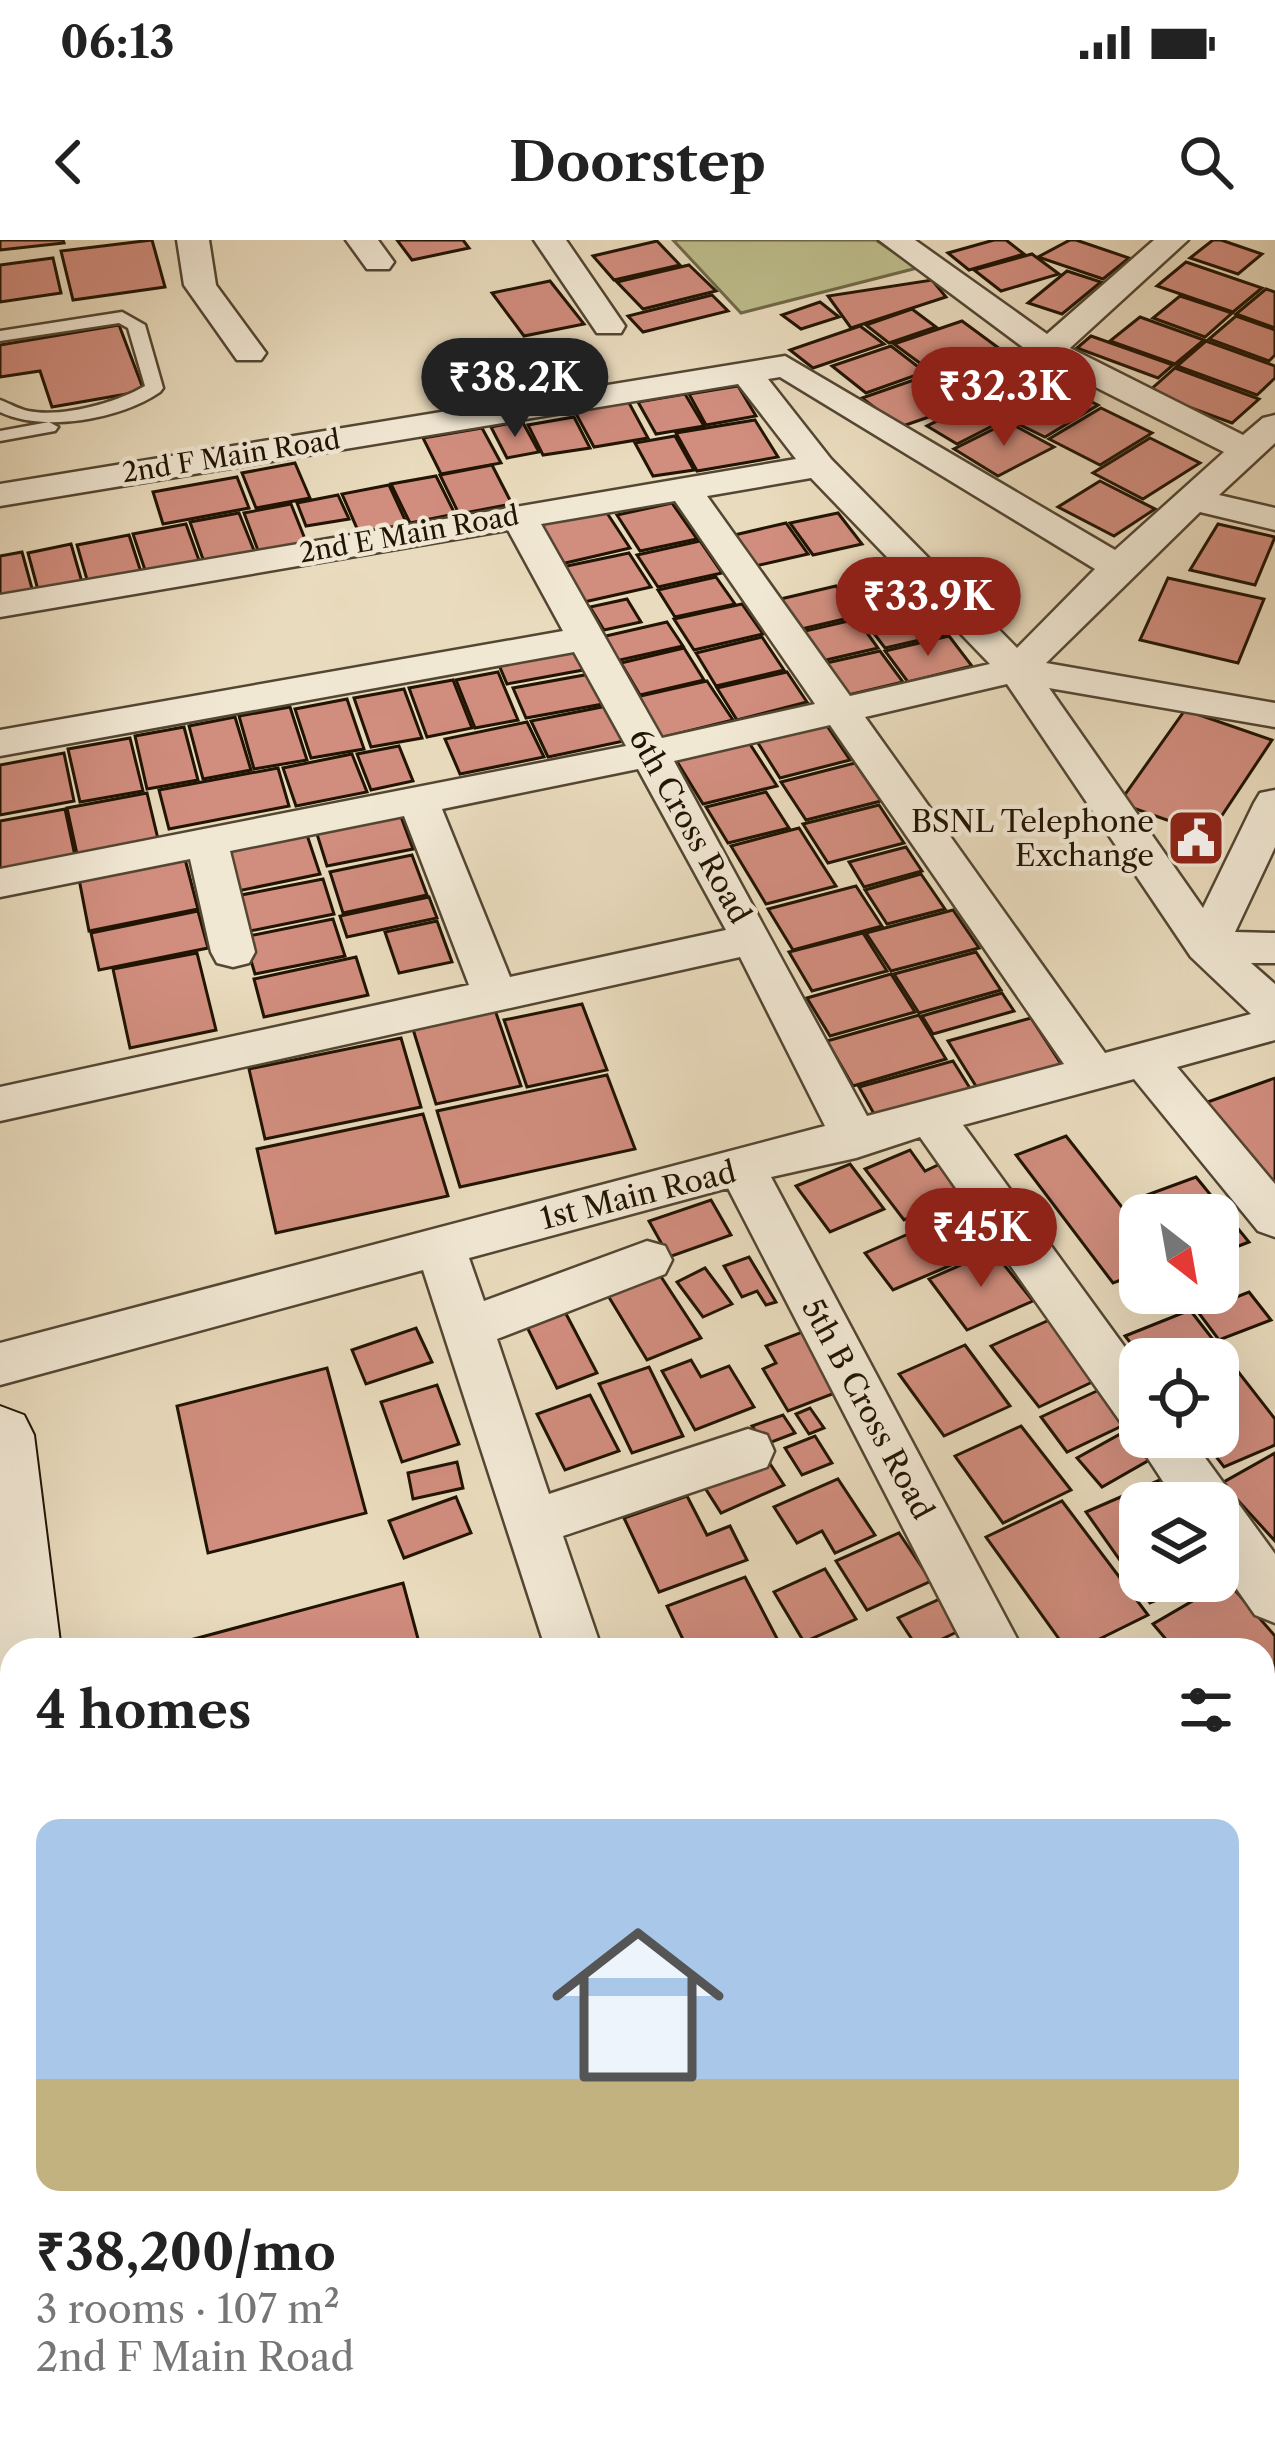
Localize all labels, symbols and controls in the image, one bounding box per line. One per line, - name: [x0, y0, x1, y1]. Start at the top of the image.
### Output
- text: 06:13: [60, 14, 175, 70]
- icon: back: [36, 129, 102, 195]
- text: Doorstep: [509, 129, 766, 195]
- icon: search: [1173, 129, 1239, 195]
- pin: ₹38.2K: [417, 338, 613, 440]
- pin: ₹32.3K: [906, 347, 1102, 449]
- text: ₹38.2K: [448, 353, 582, 401]
- text: ₹32.3K: [938, 362, 1070, 410]
- street label: 2nd F Main Road: [120, 422, 342, 490]
- street label: 2nd E Main Road: [297, 498, 521, 570]
- pin: ₹33.9K: [830, 557, 1026, 659]
- text: ₹33.9K: [863, 572, 993, 620]
- street label: 6th Cross Road: [621, 722, 759, 930]
- place label: BSNL Telephone Exchange: [911, 803, 1154, 874]
- public building icon: BSNL Telephone Exchange: [1165, 807, 1227, 869]
- street label: 1st Main Road: [536, 1153, 740, 1237]
- pin: ₹45K: [910, 1188, 1052, 1290]
- north arrow: [1119, 1194, 1239, 1314]
- map controls: [1119, 1194, 1239, 1602]
- text: ₹45K: [932, 1203, 1030, 1251]
- street label: 5th B Cross Road: [794, 1292, 942, 1526]
- button: locate: [1119, 1338, 1239, 1458]
- button: layers: [1119, 1482, 1239, 1602]
- icon: filters: [1173, 1677, 1239, 1743]
- text: 4 homes: [36, 1679, 251, 1741]
- icon: home: [530, 1897, 746, 2113]
- text: ₹38,200/mo: [36, 2221, 336, 2283]
- text: 3 rooms · 107 m²: [36, 2285, 340, 2333]
- text: 2nd F Main Road: [36, 2333, 354, 2381]

